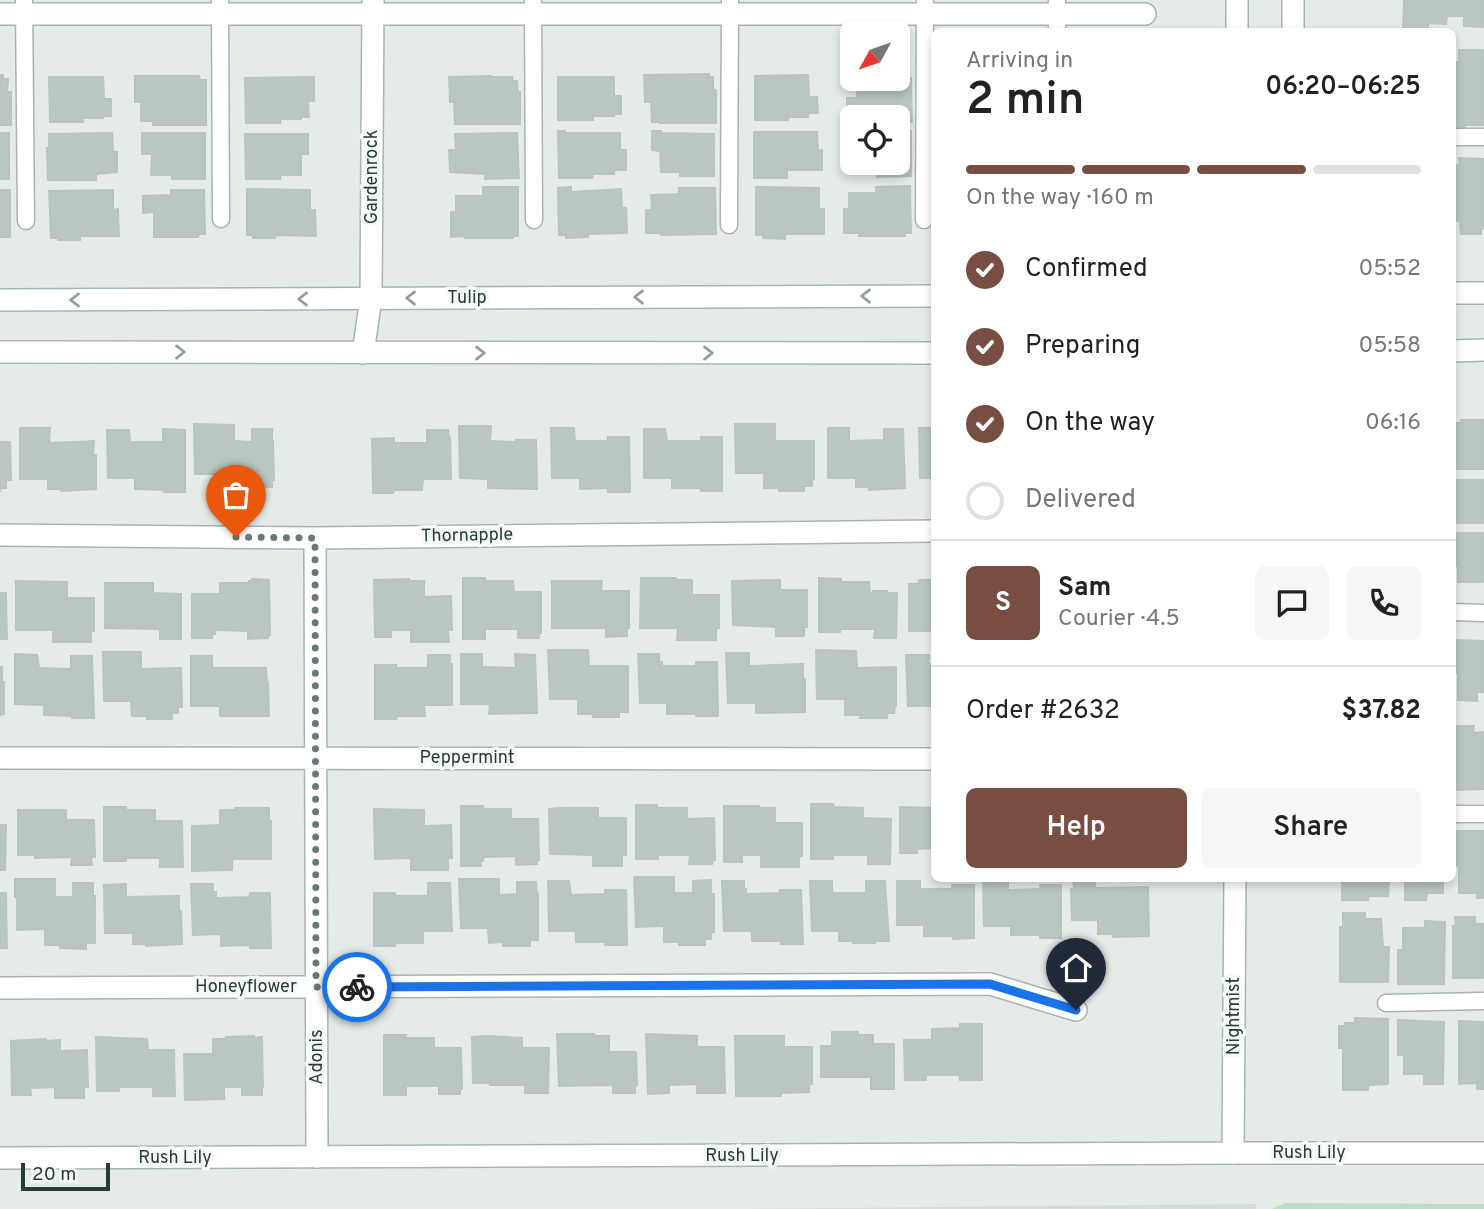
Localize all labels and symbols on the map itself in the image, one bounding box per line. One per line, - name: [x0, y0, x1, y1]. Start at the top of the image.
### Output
- north arrow: [840, 21, 910, 91]
- street label: Gardenrock: [361, 130, 384, 224]
- street label: Tulip: [447, 287, 487, 310]
- one-way arrow: [861, 288, 871, 304]
- one-way arrow: [633, 289, 644, 305]
- one-way arrow: [406, 290, 416, 306]
- one-way arrow: [297, 291, 308, 307]
- one-way arrow: [70, 292, 81, 307]
- one-way arrow: [175, 344, 185, 360]
- one-way arrow: [475, 345, 486, 361]
- one-way arrow: [703, 345, 713, 361]
- pin: [206, 465, 266, 537]
- street label: Thornapple: [421, 524, 513, 548]
- street label: Peppermint: [419, 747, 515, 770]
- pin: [1046, 938, 1106, 1010]
- courier: [322, 952, 392, 1022]
- street label: Honeyflower: [195, 976, 297, 999]
- street label: Nightmist: [1223, 977, 1246, 1055]
- street label: Adonis: [306, 1029, 329, 1085]
- street label: Rush Lily: [1272, 1142, 1346, 1165]
- street label: Rush Lily: [705, 1145, 779, 1168]
- street label: Rush Lily: [138, 1147, 212, 1170]
- scale bar: [21, 1160, 110, 1192]

